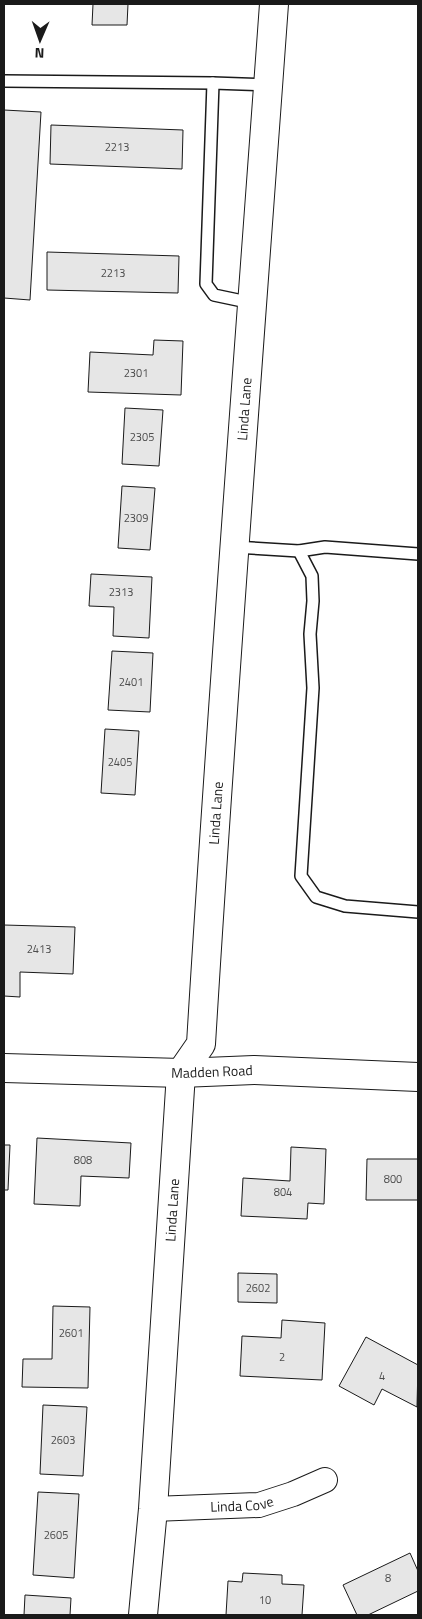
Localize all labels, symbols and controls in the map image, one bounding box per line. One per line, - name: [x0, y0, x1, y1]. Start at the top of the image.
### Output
- north arrow: [15, 15, 65, 65]
- text: N: [34, 43, 45, 64]
- house number: 2213: [105, 139, 129, 155]
- house number: 2213: [101, 265, 125, 281]
- house number: 2301: [124, 365, 148, 381]
- street label: Linda Lane: [231, 377, 257, 441]
- house number: 2305: [130, 429, 154, 445]
- house number: 2309: [124, 510, 148, 526]
- house number: 2313: [109, 584, 133, 600]
- house number: 2401: [119, 674, 143, 690]
- house number: 2405: [108, 754, 132, 770]
- street label: Linda Lane: [203, 781, 228, 845]
- house number: 2413: [27, 941, 51, 957]
- street label: Madden Road: [171, 1059, 253, 1083]
- house number: 808: [74, 1152, 92, 1168]
- house number: 800: [384, 1171, 402, 1187]
- street label: Linda Lane: [159, 1178, 184, 1242]
- house number: 804: [274, 1184, 292, 1200]
- house number: 2602: [246, 1280, 270, 1296]
- house number: 2601: [59, 1325, 83, 1341]
- house number: 2: [279, 1349, 285, 1365]
- house number: 4: [379, 1368, 385, 1384]
- house number: 2603: [51, 1432, 75, 1448]
- street label: Linda Cove: [210, 1490, 276, 1517]
- house number: 2605: [44, 1527, 68, 1543]
- house number: 8: [385, 1570, 391, 1586]
- house number: 10: [259, 1592, 271, 1608]

